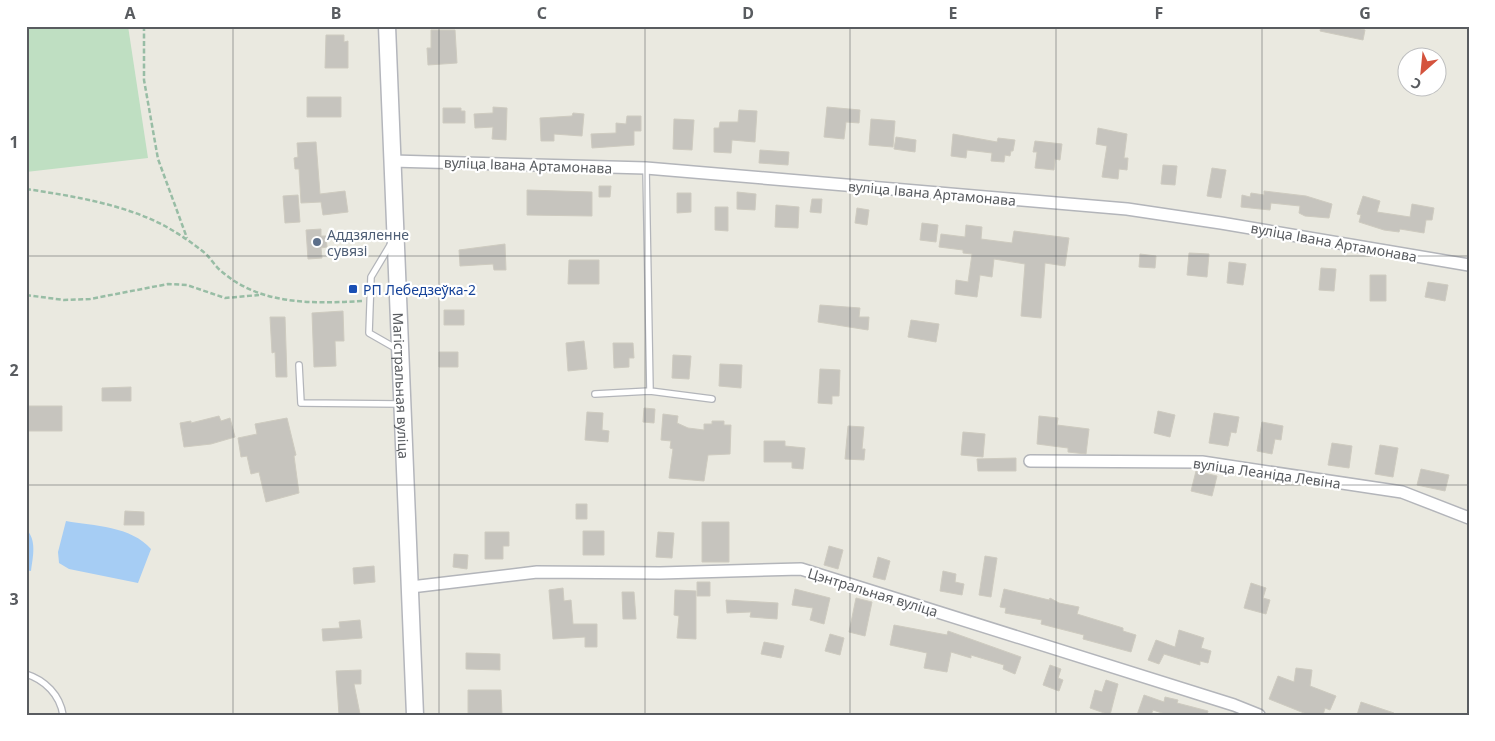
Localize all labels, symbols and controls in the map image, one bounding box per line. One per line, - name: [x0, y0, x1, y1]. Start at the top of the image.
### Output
- text: A: [124, 2, 136, 24]
- text: B: [331, 2, 341, 24]
- text: C: [537, 2, 547, 24]
- text: D: [742, 2, 754, 24]
- text: E: [949, 2, 958, 24]
- text: F: [1155, 2, 1163, 24]
- text: G: [1359, 2, 1371, 24]
- north arrow: [1398, 48, 1448, 98]
- text: С: [1408, 74, 1424, 95]
- text: 1: [9, 131, 19, 153]
- street label: вуліца Івана Артамонава: [444, 153, 612, 177]
- street label: вуліца Івана Артамонава: [847, 176, 1017, 210]
- street label: вуліца Івана Артамонава: [1249, 218, 1419, 266]
- place label: Аддзяленне сувязі: [327, 225, 409, 260]
- marker: Аддзяленне сувязі: [311, 236, 323, 248]
- place label: РП Лебедзеўка-2: [363, 280, 476, 299]
- marker: РП Лебедзеўка-2: [347, 283, 359, 295]
- street label: Магістральная вуліца: [389, 312, 414, 459]
- text: 2: [9, 359, 19, 381]
- street label: вуліца Леаніда Левіна: [1192, 453, 1342, 493]
- street label: Цэнтральная вуліца: [806, 563, 940, 621]
- text: 3: [9, 588, 19, 610]

